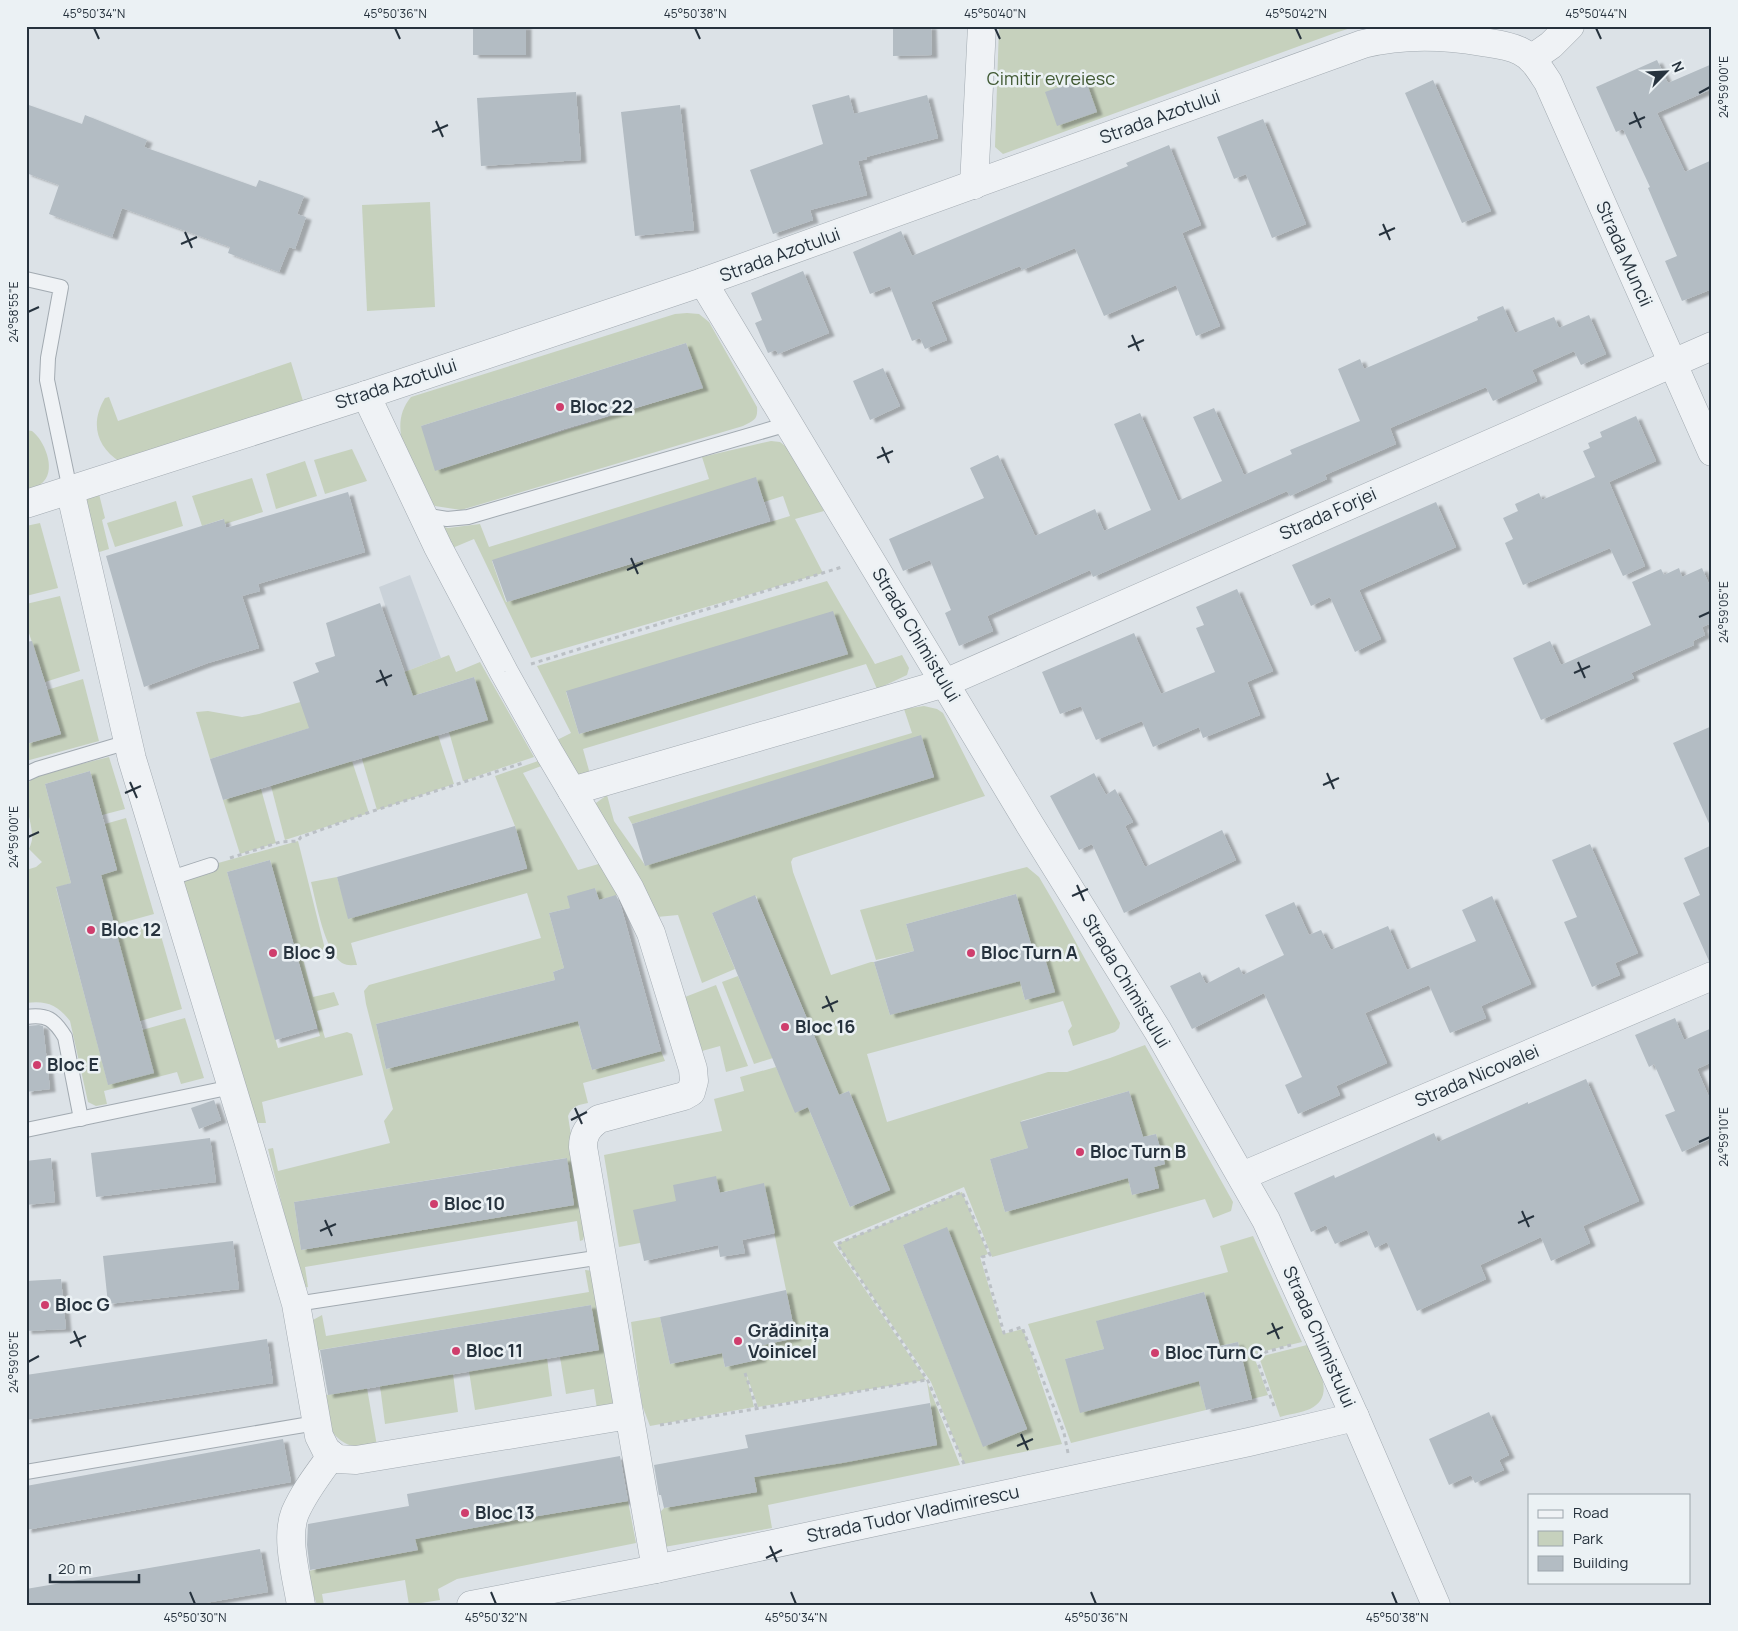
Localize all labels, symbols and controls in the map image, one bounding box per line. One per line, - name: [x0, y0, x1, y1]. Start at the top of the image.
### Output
- text: 45°50'34"N: [63, 5, 125, 22]
- text: 45°50'36"N: [363, 5, 427, 22]
- text: 45°50'38"N: [664, 5, 726, 22]
- text: 45°50'40"N: [964, 5, 1026, 22]
- text: 45°50'42"N: [1265, 5, 1327, 22]
- text: 45°50'44"N: [1565, 5, 1627, 22]
- north arrow: [1640, 48, 1690, 98]
- text: 24°59'00"E: [1715, 56, 1732, 118]
- text: N: [1668, 58, 1689, 75]
- park label: Cimitir evreiesc: [987, 66, 1115, 90]
- street label: Strada Azotului: [1096, 83, 1223, 149]
- street label: Strada Muncii: [1591, 197, 1659, 310]
- street label: Strada Azotului: [716, 221, 843, 287]
- text: 24°58'55"E: [5, 281, 22, 342]
- street label: Strada Azotului: [332, 352, 460, 414]
- place label: Bloc 22: [570, 394, 633, 418]
- marker: Bloc 22: [554, 401, 566, 413]
- street label: Strada Forjei: [1275, 481, 1380, 545]
- street label: Strada Chimistului: [867, 563, 966, 706]
- text: 24°59'05"E: [1715, 581, 1732, 643]
- text: 24°59'00"E: [5, 806, 22, 868]
- street label: Strada Chimistului: [1077, 909, 1176, 1052]
- place label: Bloc 12: [101, 917, 161, 941]
- marker: Bloc 12: [85, 924, 97, 936]
- place label: Bloc 9: [283, 940, 336, 964]
- place label: Bloc Turn A: [981, 940, 1078, 964]
- marker: Bloc 9: [267, 947, 279, 959]
- marker: Bloc Turn A: [965, 947, 977, 959]
- place label: Bloc 16: [795, 1014, 856, 1038]
- marker: Bloc 16: [779, 1021, 791, 1033]
- street label: Strada Nicovalei: [1411, 1038, 1542, 1112]
- place label: Bloc E: [47, 1052, 99, 1076]
- marker: Bloc E: [31, 1059, 43, 1071]
- text: 24°59'10"E: [1715, 1107, 1732, 1167]
- place label: Bloc Turn B: [1090, 1139, 1186, 1163]
- marker: Bloc Turn B: [1074, 1146, 1086, 1158]
- place label: Bloc 10: [444, 1191, 505, 1215]
- marker: Bloc 10: [428, 1198, 440, 1210]
- street label: Strada Chimistului: [1278, 1262, 1362, 1411]
- place label: Bloc G: [55, 1292, 110, 1316]
- marker: Bloc G: [39, 1299, 51, 1311]
- place label: Grădinița Voinicel: [748, 1318, 829, 1363]
- text: 24°59'05"E: [5, 1331, 22, 1393]
- marker: Grădinița Voinicel: [732, 1335, 744, 1347]
- place label: Bloc 11: [466, 1338, 523, 1362]
- place label: Bloc Turn C: [1165, 1340, 1263, 1364]
- marker: Bloc 11: [450, 1345, 462, 1357]
- marker: Bloc Turn C: [1149, 1347, 1161, 1359]
- street label: Strada Tudor Vladimirescu: [804, 1479, 1021, 1547]
- legend: [1528, 1494, 1690, 1584]
- place label: Bloc 13: [475, 1500, 535, 1524]
- text: Road: [1573, 1502, 1609, 1523]
- marker: Bloc 13: [459, 1507, 471, 1519]
- text: Park: [1573, 1528, 1603, 1549]
- scale bar: [50, 1551, 139, 1583]
- text: Building: [1573, 1552, 1628, 1573]
- text: 20 m: [58, 1558, 91, 1579]
- text: 45°50'30"N: [163, 1609, 227, 1626]
- text: 45°50'32"N: [465, 1609, 527, 1626]
- text: 45°50'34"N: [765, 1609, 827, 1626]
- text: 45°50'36"N: [1064, 1609, 1128, 1626]
- text: 45°50'38"N: [1366, 1609, 1428, 1626]

